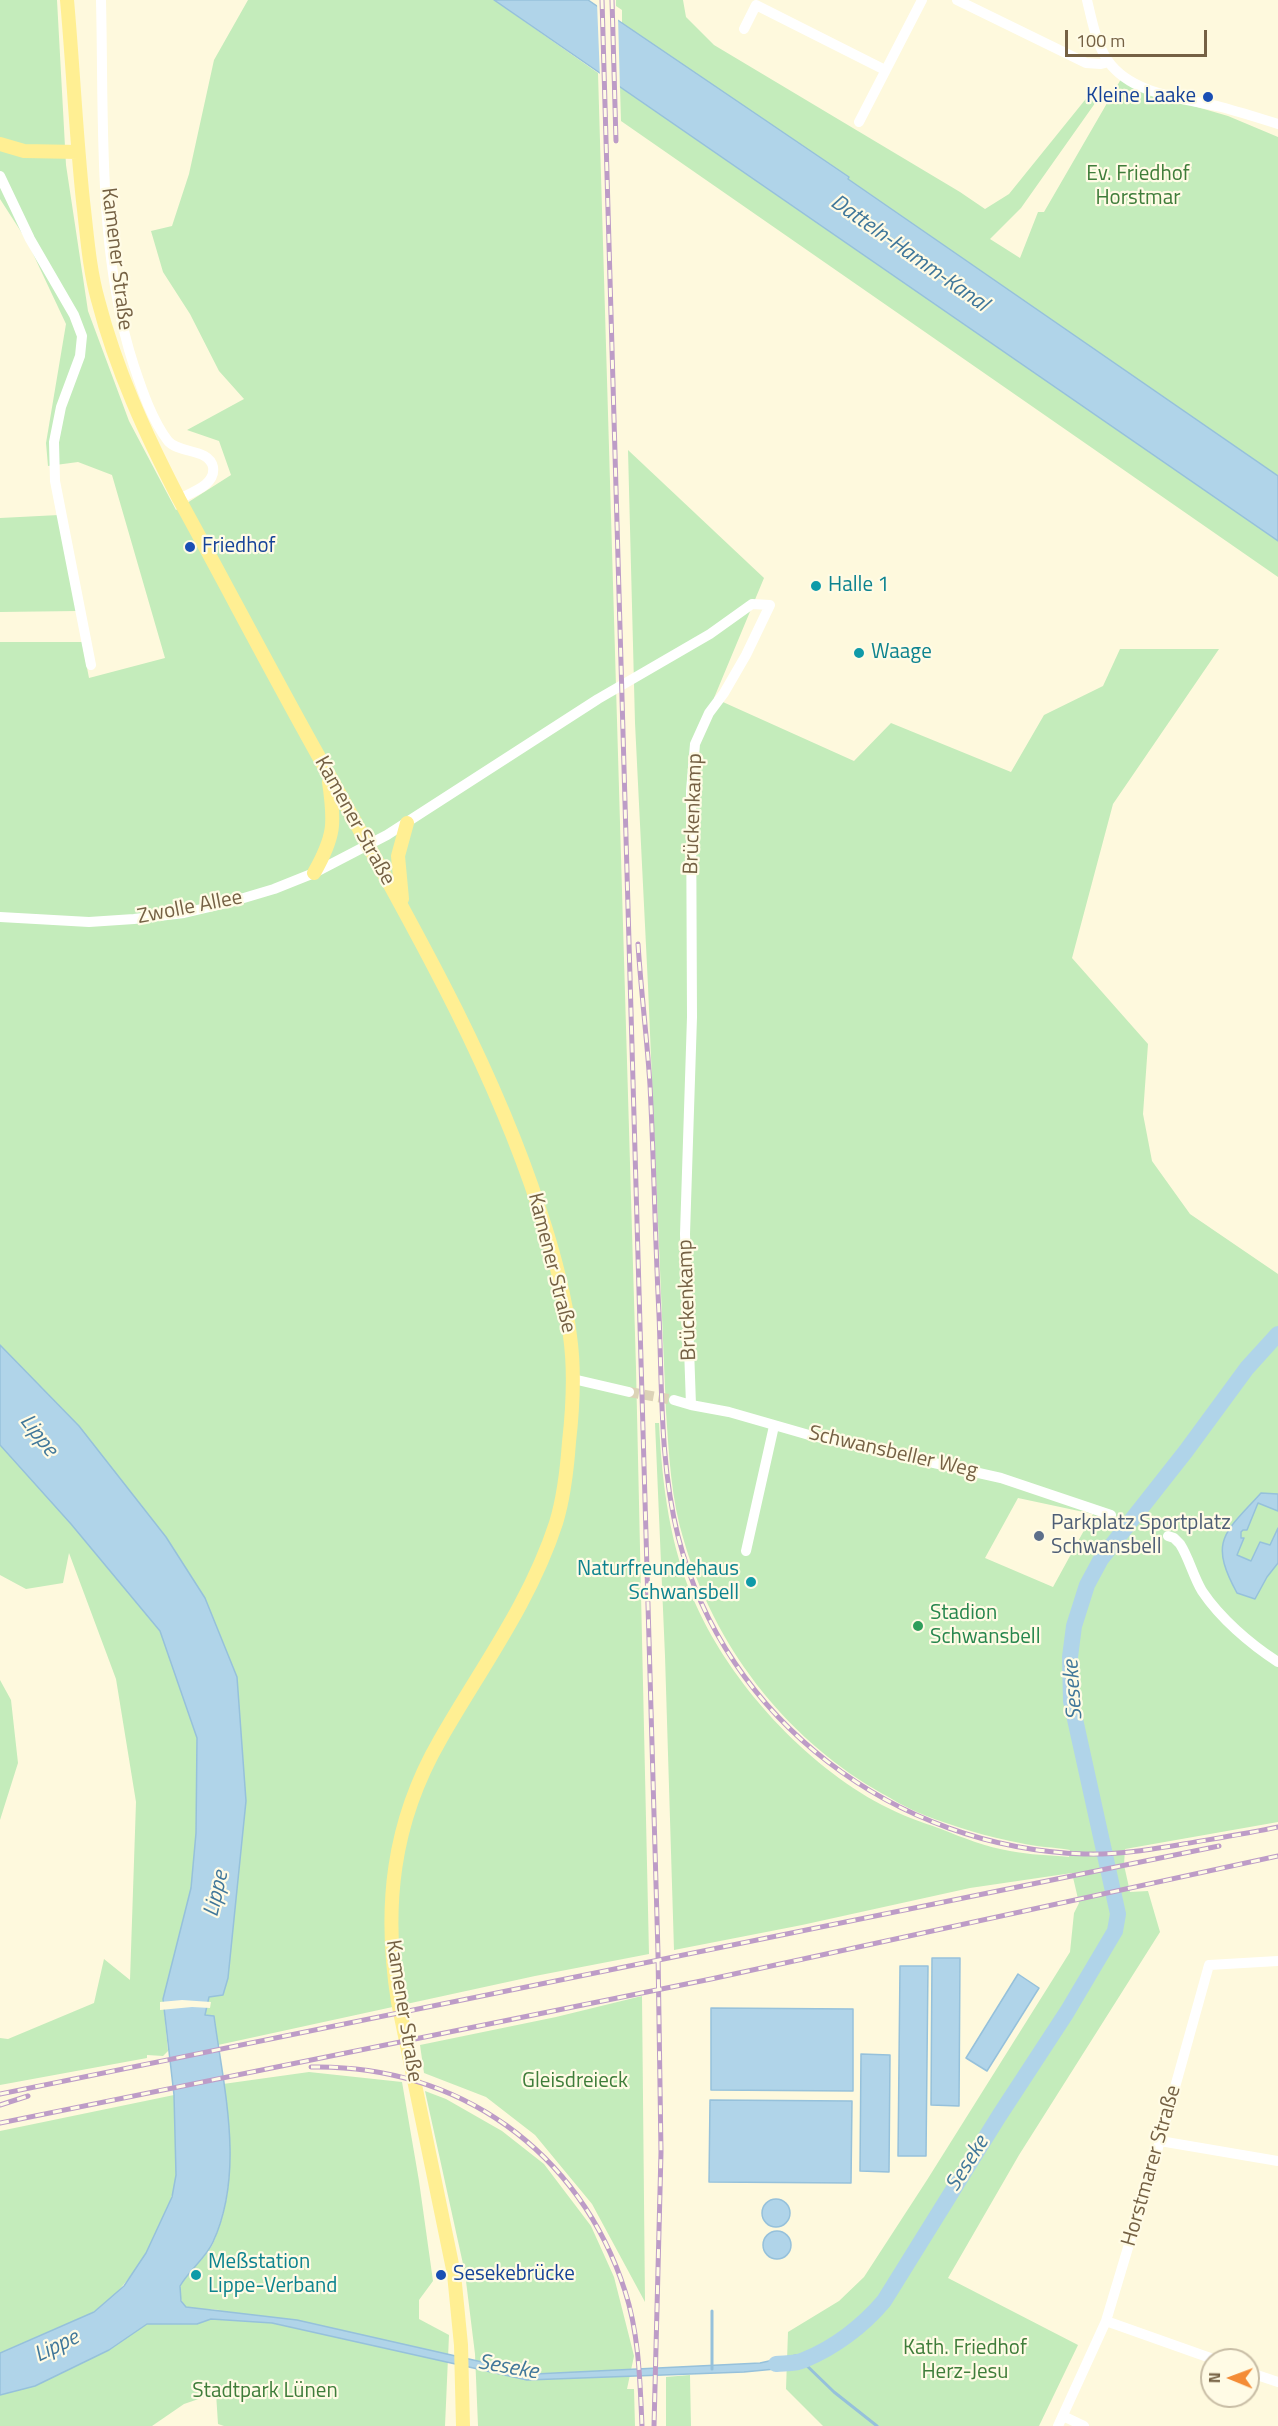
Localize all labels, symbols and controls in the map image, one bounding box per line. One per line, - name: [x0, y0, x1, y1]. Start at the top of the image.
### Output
- scale bar: [1068, 18, 1210, 56]
- text: 100 m: [1076, 27, 1125, 54]
- place label: Kleine Laake: [1086, 84, 1196, 110]
- marker: Kleine Laake: [1201, 90, 1215, 104]
- park label: Ev. Friedhof Horstmar: [1086, 162, 1190, 212]
- street label: Kamener Straße: [95, 186, 137, 332]
- water label: Datteln-Hamm-Kanal: [825, 190, 993, 318]
- place label: Friedhof: [202, 534, 275, 560]
- marker: Friedhof: [183, 540, 197, 554]
- place label: Halle 1: [828, 573, 889, 599]
- marker: Halle 1: [809, 579, 823, 593]
- place label: Waage: [871, 640, 932, 666]
- marker: Waage: [852, 646, 866, 660]
- street label: Kamener Straße: [308, 752, 400, 890]
- street label: Brückenkamp: [679, 753, 709, 875]
- street label: Zwolle Allee: [135, 885, 245, 931]
- street label: Kamener Straße: [521, 1190, 581, 1336]
- street label: Brückenkamp: [673, 1239, 703, 1361]
- water label: Lippe: [13, 1410, 63, 1462]
- street label: Schwansbeller Weg: [806, 1421, 980, 1485]
- place label: Parkplatz Sportplatz Schwansbell: [1051, 1511, 1231, 1561]
- marker: Parkplatz Sportplatz Schwansbell: [1032, 1529, 1046, 1543]
- place label: Naturfreundehaus Schwansbell: [577, 1557, 739, 1607]
- marker: Naturfreundehaus Schwansbell: [744, 1575, 758, 1589]
- place label: Stadion Schwansbell: [930, 1601, 1041, 1651]
- marker: Stadion Schwansbell: [911, 1619, 925, 1633]
- water label: Seseke: [1059, 1659, 1089, 1721]
- water label: Lippe: [199, 1869, 235, 1919]
- street label: Kamener Straße: [379, 1938, 427, 2084]
- park label: Gleisdreieck: [522, 2069, 628, 2095]
- street label: Horstmarer Straße: [1117, 2083, 1187, 2249]
- water label: Seseke: [941, 2131, 995, 2197]
- place label: Meßstation Lippe-Verband: [208, 2250, 337, 2300]
- place label: Sesekebrücke: [453, 2262, 575, 2288]
- marker: Meßstation Lippe-Verband: [189, 2268, 203, 2282]
- marker: Sesekebrücke: [434, 2268, 448, 2282]
- water label: Lippe: [30, 2325, 84, 2369]
- park label: Kath. Friedhof Herz-Jesu: [903, 2336, 1027, 2386]
- north arrow: [1200, 2348, 1260, 2408]
- water label: Seseke: [476, 2350, 540, 2386]
- text: N: [1202, 2372, 1226, 2383]
- park label: Stadtpark Lünen: [192, 2379, 338, 2405]

